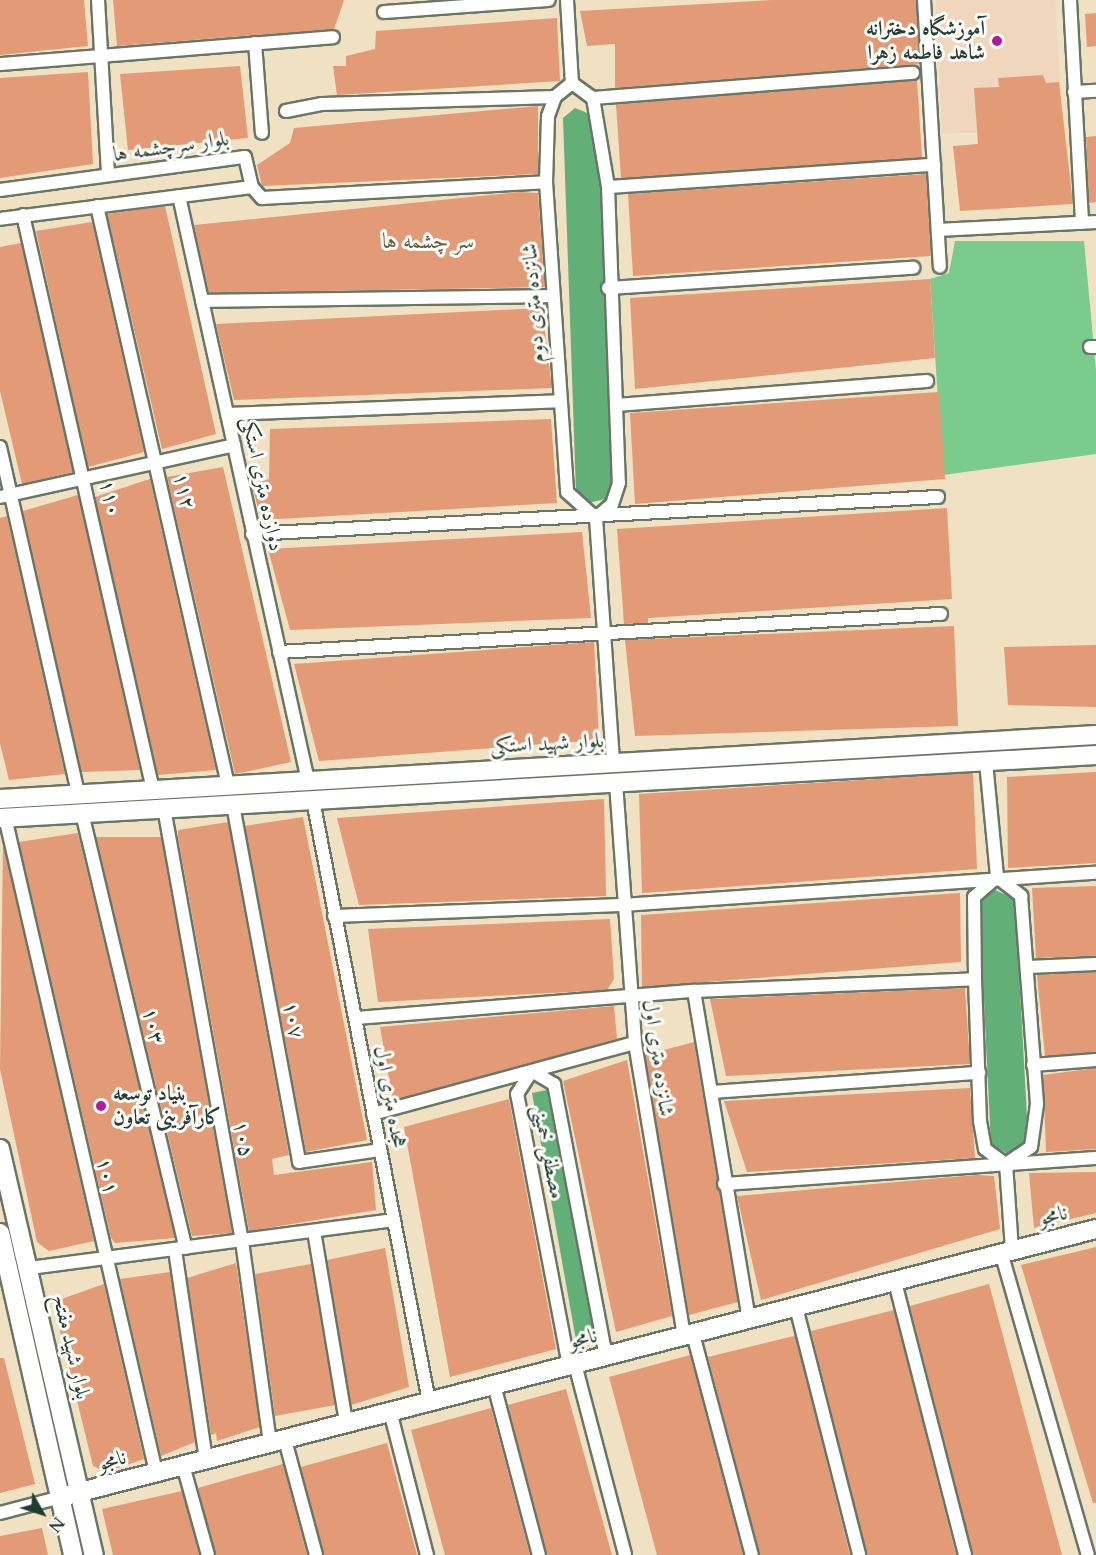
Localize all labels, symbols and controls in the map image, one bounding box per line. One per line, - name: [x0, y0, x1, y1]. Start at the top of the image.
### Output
- place label: آموزشگاه دخترانه شاهد فاطمه زهرا: [866, 16, 985, 66]
- marker: آموزشگاه دخترانه شاهد فاطمه زهرا: [990, 34, 1004, 48]
- street label: بلوار سرچشمه ها: [111, 126, 231, 168]
- district label: سر چشمه ها: [382, 229, 474, 255]
- street label: شانزده متری دوم: [517, 242, 551, 364]
- street label: دوازده متری استکی: [235, 414, 289, 554]
- street label: ۱۱۲: [168, 470, 200, 512]
- street label: ۱۱۰: [94, 477, 126, 519]
- street label: بلوار شهید استکی: [489, 728, 605, 760]
- street label: شانزده متری اول: [637, 998, 679, 1118]
- street label: ۱۰۷: [277, 1000, 309, 1040]
- street label: ۱۰۳: [137, 1005, 169, 1047]
- street label: هجده متری اول: [369, 1044, 411, 1150]
- place label: بنیاد توسعه کارآفرینی تعاون: [113, 1081, 221, 1131]
- marker: بنیاد توسعه کارآفرینی تعاون: [94, 1099, 108, 1113]
- street label: مصطفی خمینی: [527, 1103, 569, 1201]
- street label: ۱۰۵: [227, 1119, 259, 1159]
- street label: ۱۰۱: [91, 1155, 123, 1197]
- street label: نامجو: [1036, 1200, 1070, 1232]
- street label: بلوار شهید مفتح: [47, 1292, 95, 1402]
- street label: نامجو: [566, 1323, 600, 1355]
- street label: نامجو: [95, 1445, 129, 1477]
- north arrow: [12, 1483, 72, 1543]
- text: N: [43, 1512, 69, 1537]

